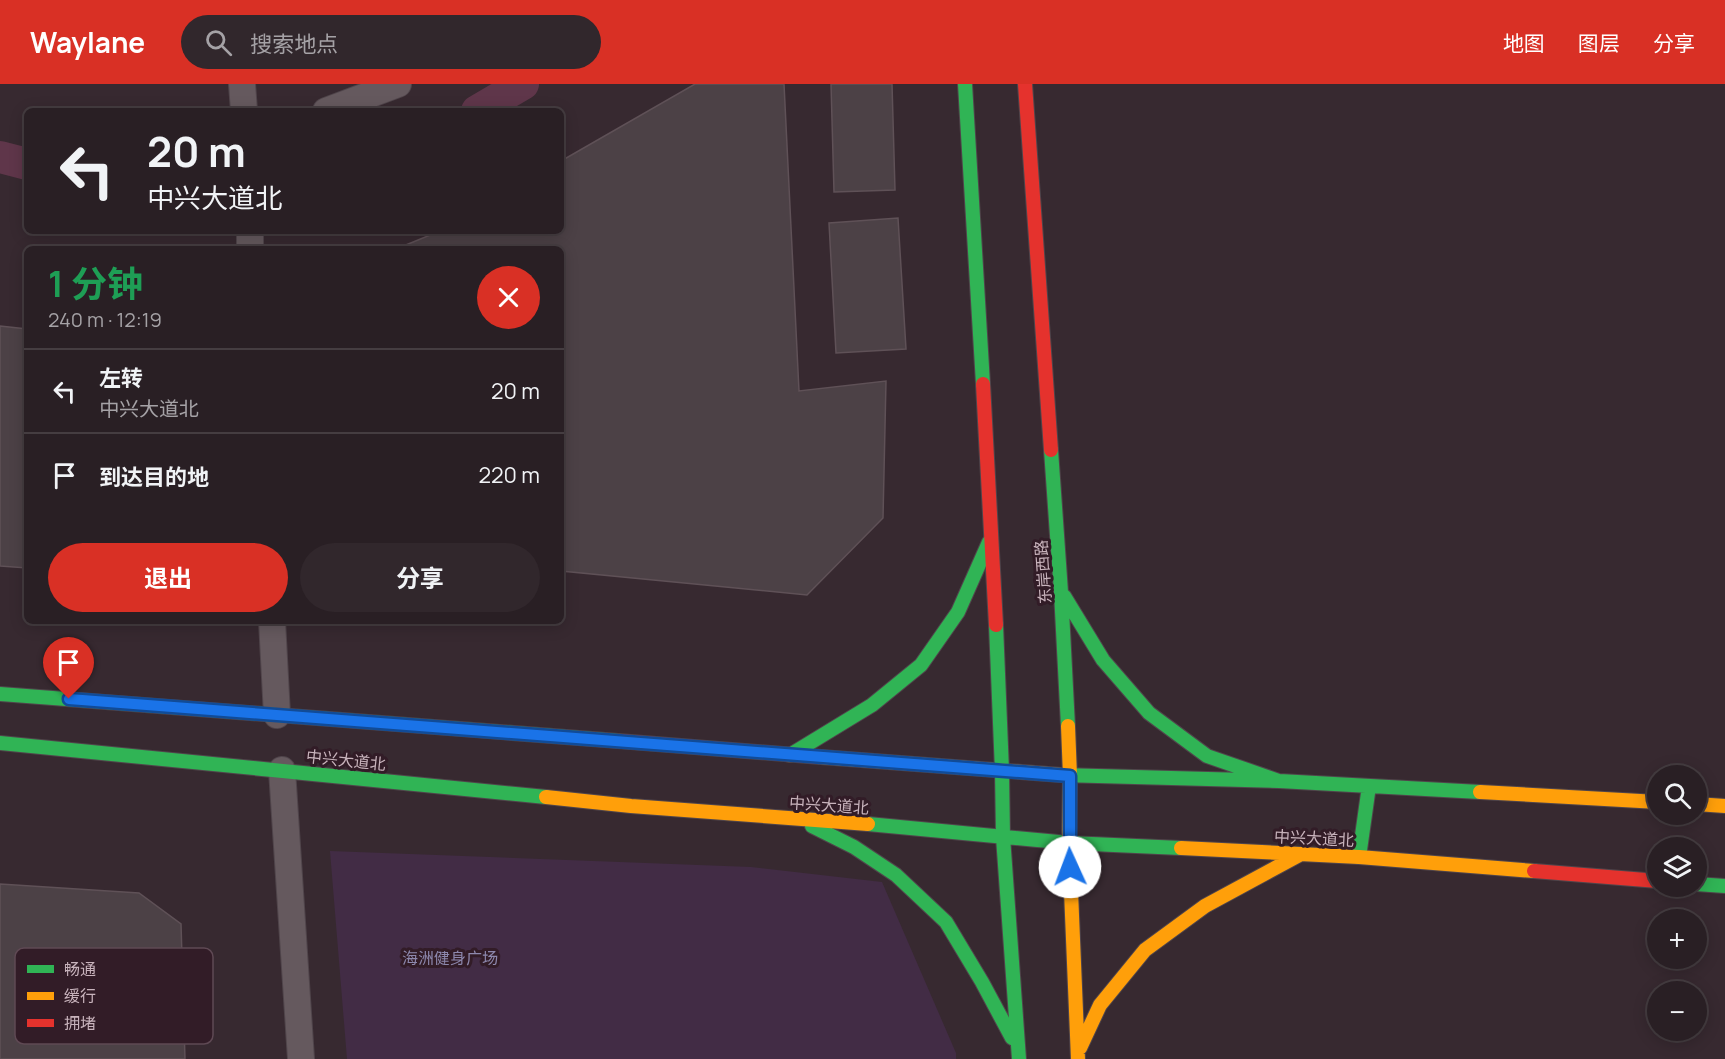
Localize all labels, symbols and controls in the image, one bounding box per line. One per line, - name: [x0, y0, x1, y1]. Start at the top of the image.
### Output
- search box: [181, 15, 601, 69]
- text: Waylane: [30, 23, 145, 61]
- icon: search: [202, 26, 235, 59]
- text: 搜索地点: [250, 29, 338, 59]
- text: 地图: [1503, 29, 1545, 57]
- text: 图层: [1578, 29, 1620, 57]
- text: 分享: [1653, 29, 1695, 57]
- text: 20 m: [147, 122, 246, 180]
- icon: left: [48, 132, 126, 210]
- text: 中兴大道北: [147, 179, 282, 216]
- text: 1 分钟: [48, 259, 143, 308]
- button: close: [477, 266, 540, 329]
- text: 240 m · 12:19: [48, 306, 162, 333]
- text: 左转: [99, 363, 143, 393]
- icon: left: [48, 375, 81, 408]
- text: 20 m: [491, 376, 540, 406]
- text: 中兴大道北: [99, 395, 199, 422]
- icon: arrive: [48, 459, 81, 492]
- text: 220 m: [478, 460, 540, 490]
- text: 到达目的地: [99, 462, 209, 492]
- street label: 东岸西路: [1030, 539, 1056, 605]
- button: 退出: [48, 543, 288, 612]
- button: 分享: [300, 543, 540, 612]
- pin: [43, 637, 94, 699]
- icon: arrive: [52, 646, 85, 679]
- street label: 中兴大道北: [305, 745, 387, 775]
- map controls: [1647, 765, 1707, 1041]
- button: search: [1647, 765, 1707, 825]
- street label: 中兴大道北: [788, 791, 870, 819]
- street label: 中兴大道北: [1273, 825, 1355, 851]
- position arrow: [1038, 835, 1102, 899]
- button: layers: [1647, 837, 1707, 897]
- button: +: [1647, 909, 1707, 969]
- park label: 海洲健身广场: [402, 947, 498, 969]
- legend: [15, 948, 213, 1044]
- text: 畅通: [64, 958, 96, 980]
- button: −: [1647, 981, 1707, 1041]
- text: 缓行: [64, 985, 96, 1007]
- text: 拥堵: [64, 1012, 96, 1034]

